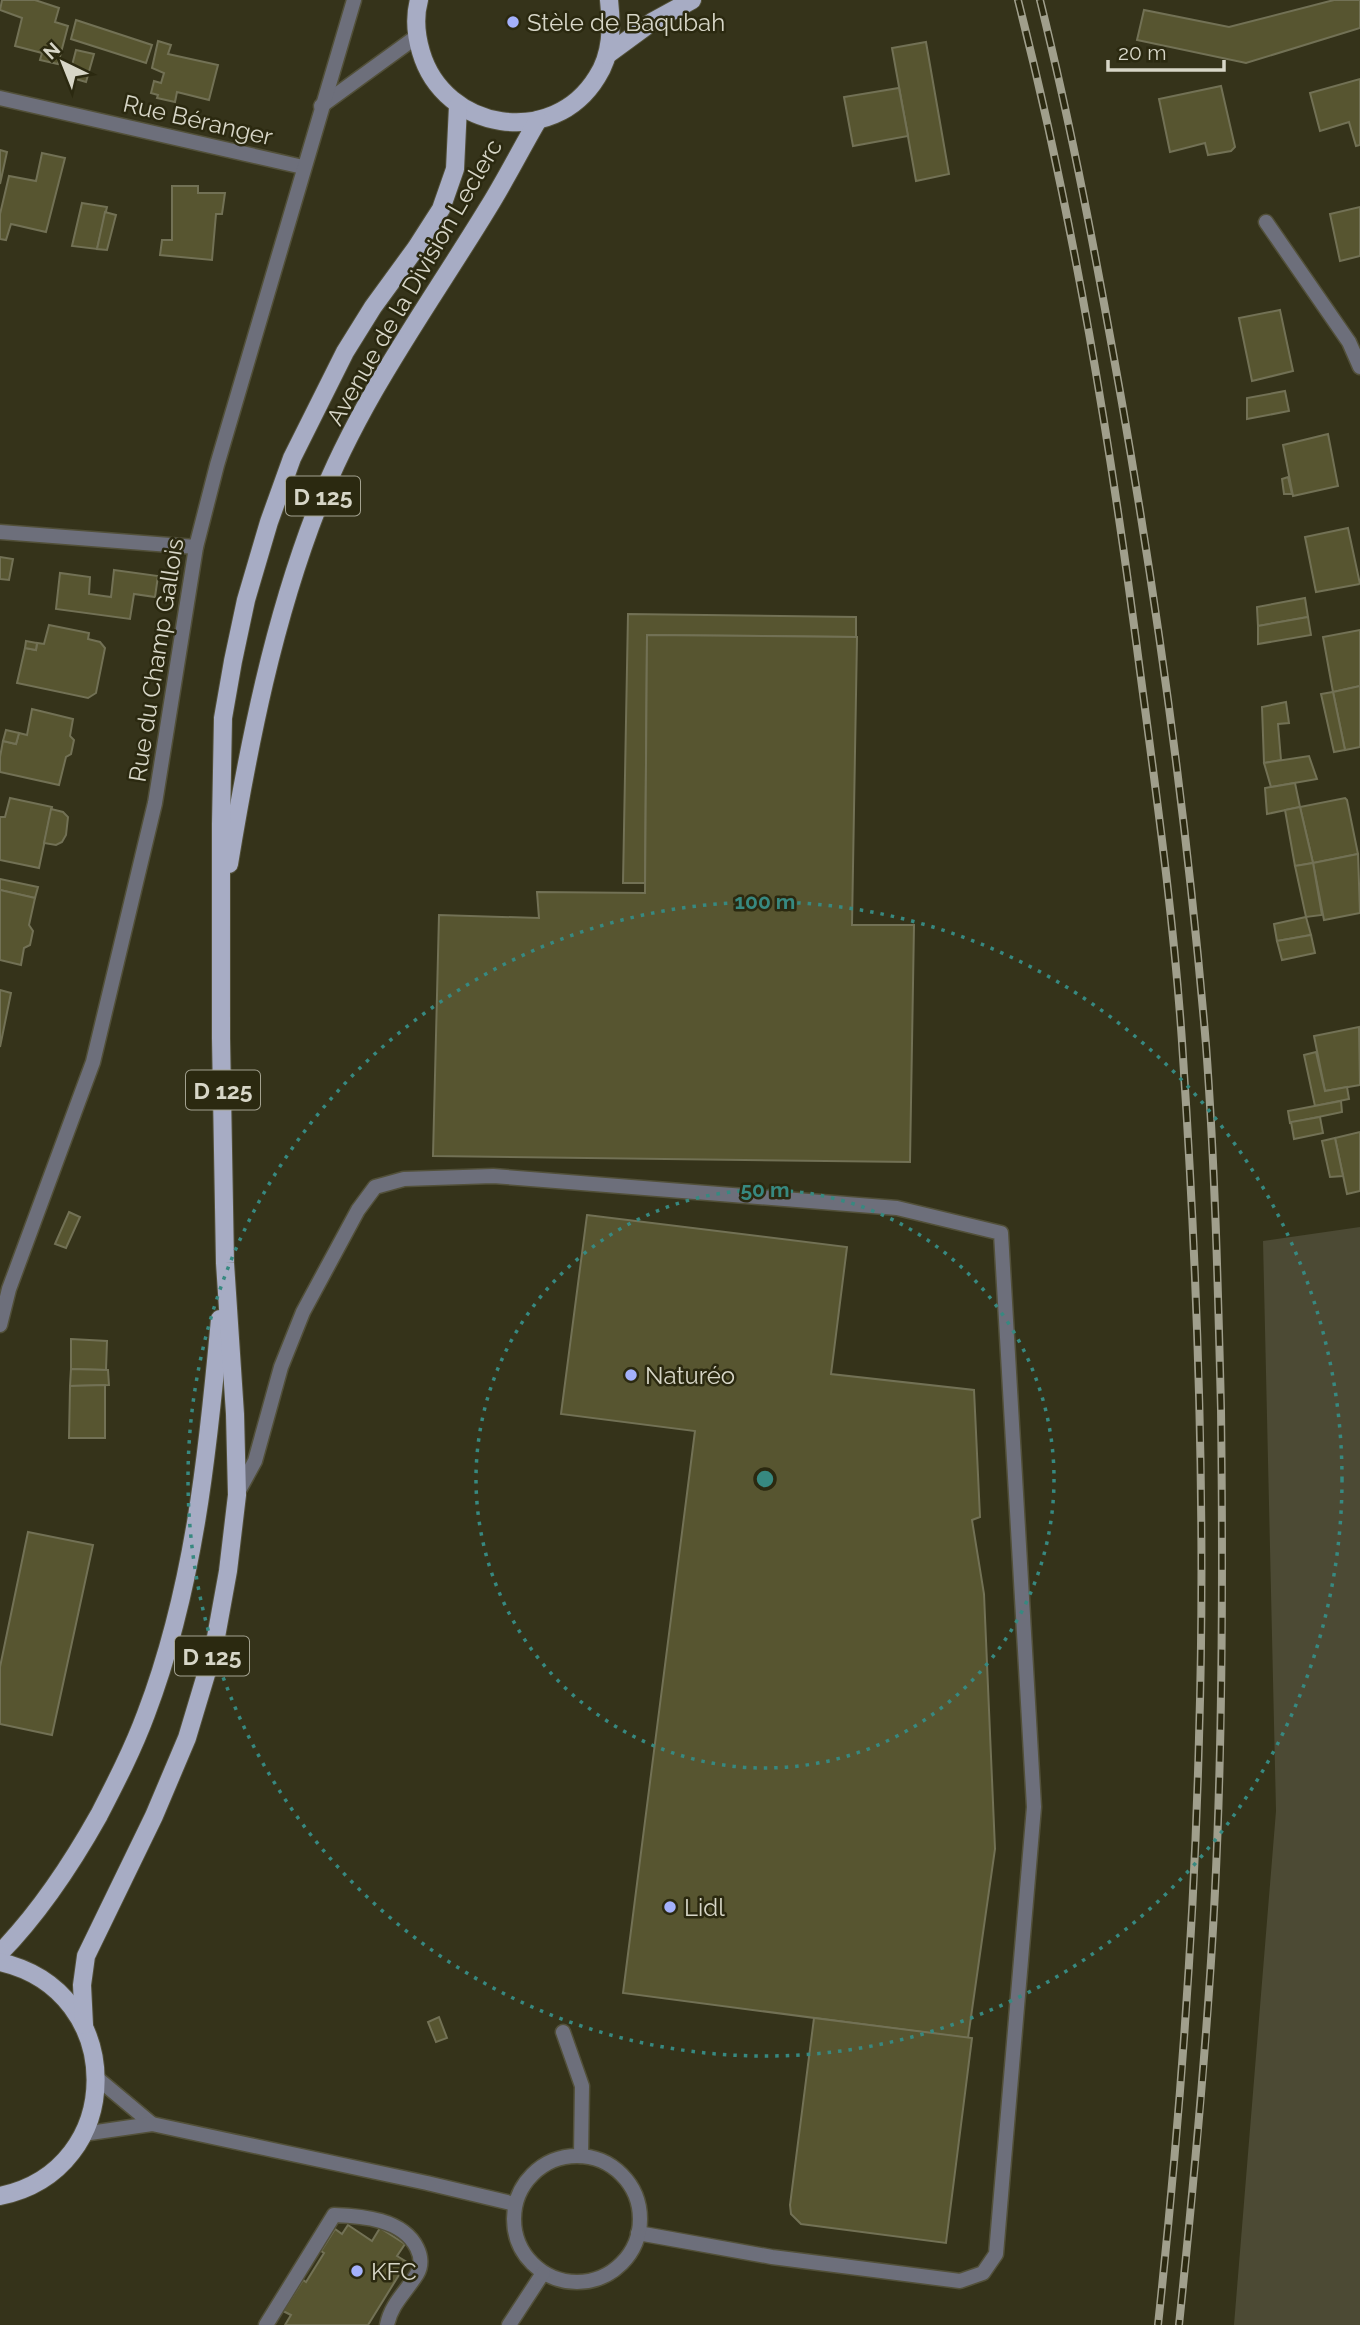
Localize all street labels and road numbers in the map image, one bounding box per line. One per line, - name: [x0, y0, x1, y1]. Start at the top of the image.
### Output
- street label: Rue Béranger: [120, 89, 276, 151]
- street label: Avenue de la Division Leclerc: [320, 134, 508, 430]
- road number: D 125: [286, 476, 360, 516]
- street label: Rue du Champ Gallois: [122, 536, 190, 784]
- road number: D 125: [186, 1070, 260, 1110]
- road number: D 125: [175, 1637, 249, 1676]

